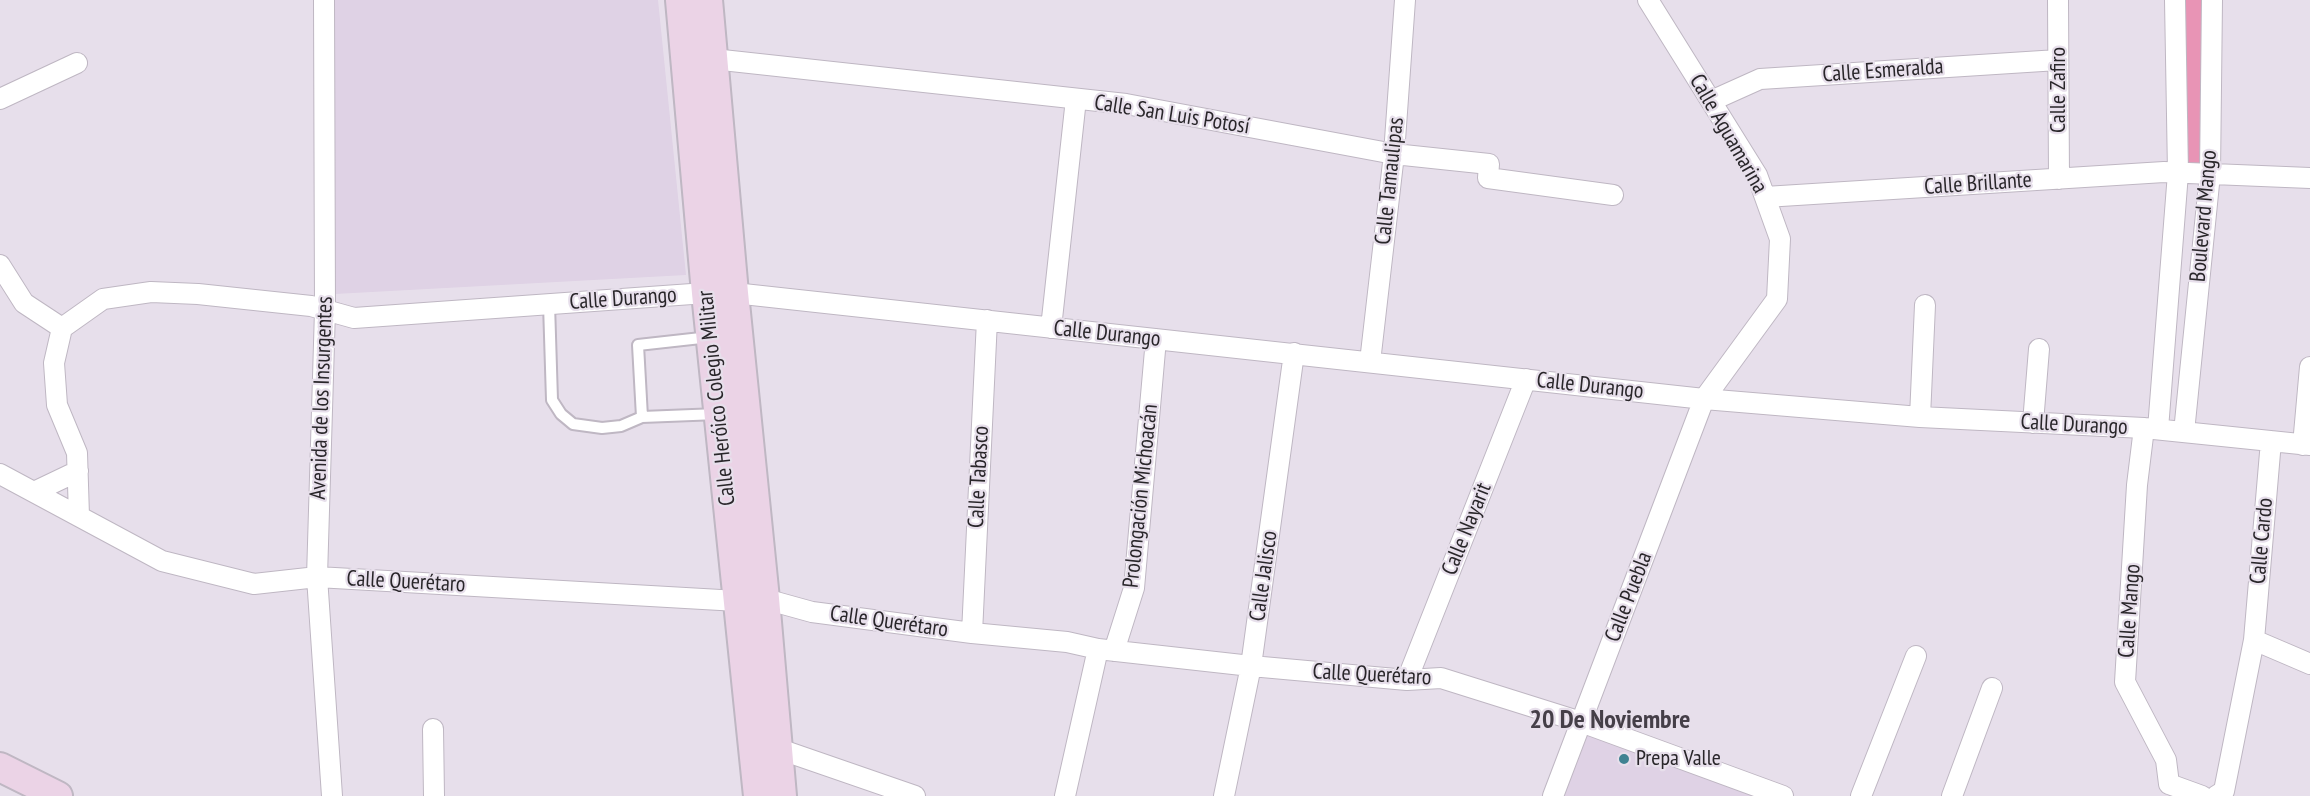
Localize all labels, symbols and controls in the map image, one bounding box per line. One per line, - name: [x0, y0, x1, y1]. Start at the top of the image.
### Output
- street label: Calle Zafiro: [2046, 47, 2072, 133]
- street label: Calle Esmeralda: [1822, 54, 1944, 88]
- street label: Calle Aguamarina: [1683, 70, 1773, 198]
- street label: Calle San Luis Potosí: [1093, 90, 1251, 140]
- street label: Calle Tamaulipas: [1370, 116, 1410, 246]
- street label: Boulevard Mango: [2185, 149, 2223, 283]
- street label: Calle Brillante: [1923, 167, 2033, 201]
- street label: Calle Durango: [569, 282, 677, 316]
- street label: Calle Heróico Colegio Militar: [693, 289, 741, 507]
- street label: Avenida de los Insurgentes: [305, 296, 339, 500]
- street label: Calle Durango: [1052, 315, 1162, 353]
- street label: Calle Durango: [1535, 367, 1645, 405]
- street label: Prolongación Michoacán: [1118, 403, 1164, 589]
- street label: Calle Durango: [2020, 409, 2128, 441]
- street label: Calle Tabasco: [963, 425, 995, 529]
- street label: Calle Nayarit: [1437, 479, 1497, 579]
- street label: Calle Cardo: [2245, 497, 2279, 585]
- street label: Calle Jalisco: [1245, 529, 1283, 623]
- street label: Calle Puebla: [1600, 548, 1658, 646]
- street label: Calle Mango: [2114, 563, 2146, 659]
- street label: Calle Querétaro: [346, 566, 466, 598]
- street label: Calle Querétaro: [828, 601, 950, 643]
- street label: Calle Querétaro: [1312, 659, 1432, 691]
- district label: 20 De Noviembre: [1530, 705, 1690, 737]
- place label: Prepa Valle: [1636, 746, 1721, 772]
- marker: Prepa Valle: [1617, 752, 1631, 766]

